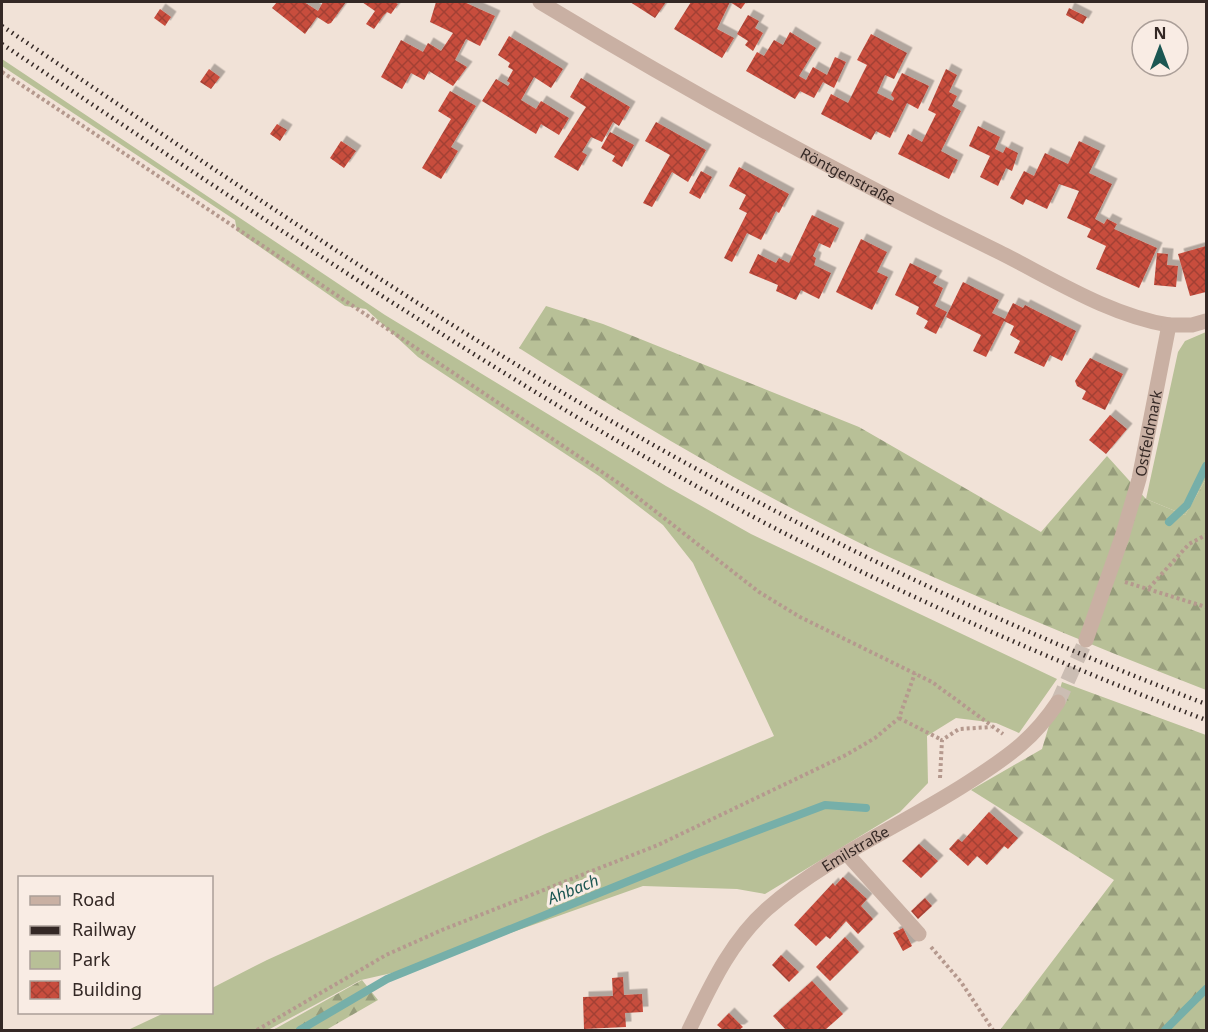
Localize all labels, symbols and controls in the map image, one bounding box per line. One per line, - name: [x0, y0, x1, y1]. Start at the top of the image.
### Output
- north arrow: [1130, 18, 1190, 78]
- text: N: [1153, 22, 1167, 44]
- street label: Röntgenstraße: [797, 143, 899, 209]
- street label: Ostfeldmark: [1130, 388, 1166, 478]
- street label: Emilstraße: [817, 821, 892, 876]
- water label: Ahbach: [543, 869, 602, 910]
- legend: [18, 876, 213, 1014]
- text: Road: [72, 887, 115, 911]
- text: Railway: [72, 917, 137, 941]
- text: Park: [72, 947, 110, 971]
- text: Building: [72, 977, 142, 1001]

